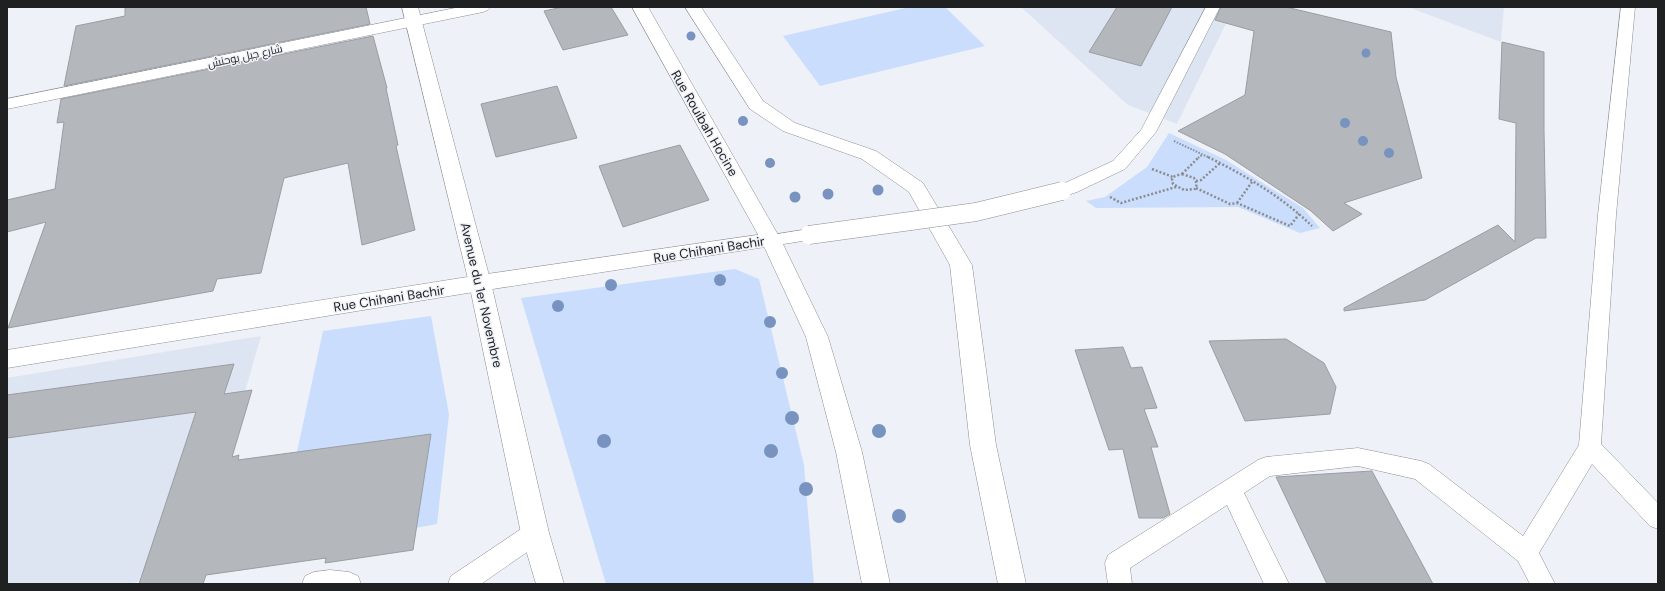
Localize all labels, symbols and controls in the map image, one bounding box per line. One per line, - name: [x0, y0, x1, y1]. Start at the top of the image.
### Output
- street label: شارع جبل بوحنش: [206, 41, 284, 72]
- street label: Rue Rouibah Hocine: [667, 67, 742, 179]
- street label: Avenue du 1er Novembre: [457, 221, 506, 369]
- street label: Rue Chihani Bachir: [652, 232, 766, 267]
- street label: Rue Chihani Bachir: [332, 281, 446, 316]

